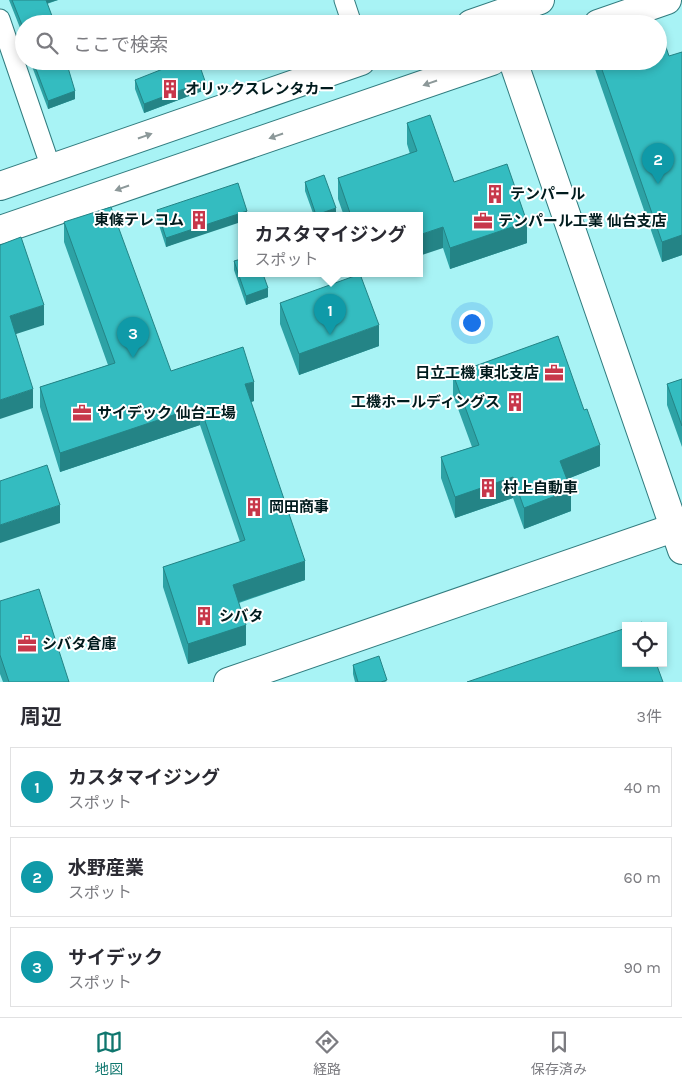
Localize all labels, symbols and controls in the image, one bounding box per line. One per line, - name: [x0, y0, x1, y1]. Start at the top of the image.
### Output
- search box: [15, 15, 667, 70]
- icon: search: [33, 29, 61, 57]
- text: ここで検索: [73, 34, 168, 56]
- building icon: オリックスレンタカー: [159, 78, 181, 100]
- place label: オリックスレンタカー: [185, 80, 335, 98]
- one-way arrow: [422, 80, 437, 87]
- one-way arrow: [138, 131, 153, 139]
- one-way arrow: [268, 132, 283, 140]
- pin: 2: [642, 143, 674, 184]
- building icon: テンパール: [484, 183, 506, 205]
- one-way arrow: [115, 185, 130, 192]
- place label: テンパール: [510, 185, 585, 203]
- building icon: 東條テレコム: [188, 209, 210, 231]
- office icon: テンパール工業 仙台支店: [472, 210, 494, 232]
- place label: 東條テレコム: [94, 211, 184, 229]
- popup: [238, 212, 423, 277]
- place label: テンパール工業 仙台支店: [498, 212, 667, 230]
- text: カスタマイジング: [254, 224, 407, 246]
- text: スポット: [254, 250, 319, 269]
- pin: 1: [314, 294, 346, 335]
- your location: [459, 310, 485, 336]
- pin: 3: [117, 317, 149, 358]
- office icon: 日立工機 東北支店: [543, 362, 565, 384]
- place label: 日立工機 東北支店: [415, 364, 539, 382]
- building icon: 工機ホールディングス: [504, 391, 526, 413]
- place label: 工機ホールディングス: [351, 393, 500, 411]
- office icon: サイデック 仙台工場: [71, 402, 93, 424]
- place label: サイデック 仙台工場: [97, 404, 236, 422]
- building icon: 村上自動車: [477, 477, 499, 499]
- place label: 村上自動車: [503, 479, 578, 497]
- building icon: 岡田商事: [243, 496, 265, 518]
- place label: 岡田商事: [269, 498, 329, 516]
- building icon: シバタ: [193, 605, 215, 627]
- place label: シバタ: [219, 607, 264, 625]
- map controls: [622, 622, 667, 667]
- button: locate: [622, 622, 667, 667]
- office icon: シバタ倉庫: [16, 633, 38, 655]
- place label: シバタ倉庫: [42, 635, 117, 653]
- text: 周辺: [20, 705, 62, 729]
- text: 3件: [637, 707, 662, 726]
- text: カスタマイジング: [68, 767, 220, 789]
- text: 1: [34, 778, 40, 797]
- text: 40 m: [624, 778, 661, 797]
- text: スポット: [68, 793, 132, 812]
- text: 水野産業: [68, 857, 144, 879]
- text: 2: [32, 868, 42, 887]
- text: 60 m: [624, 868, 661, 887]
- text: スポット: [68, 883, 132, 902]
- text: サイデック: [68, 947, 163, 969]
- text: 3: [32, 958, 42, 977]
- text: 90 m: [623, 958, 661, 977]
- text: スポット: [68, 973, 132, 992]
- tab: 地図: [95, 1028, 123, 1078]
- tab: 経路: [313, 1028, 341, 1078]
- tab: 保存済み: [531, 1028, 587, 1078]

